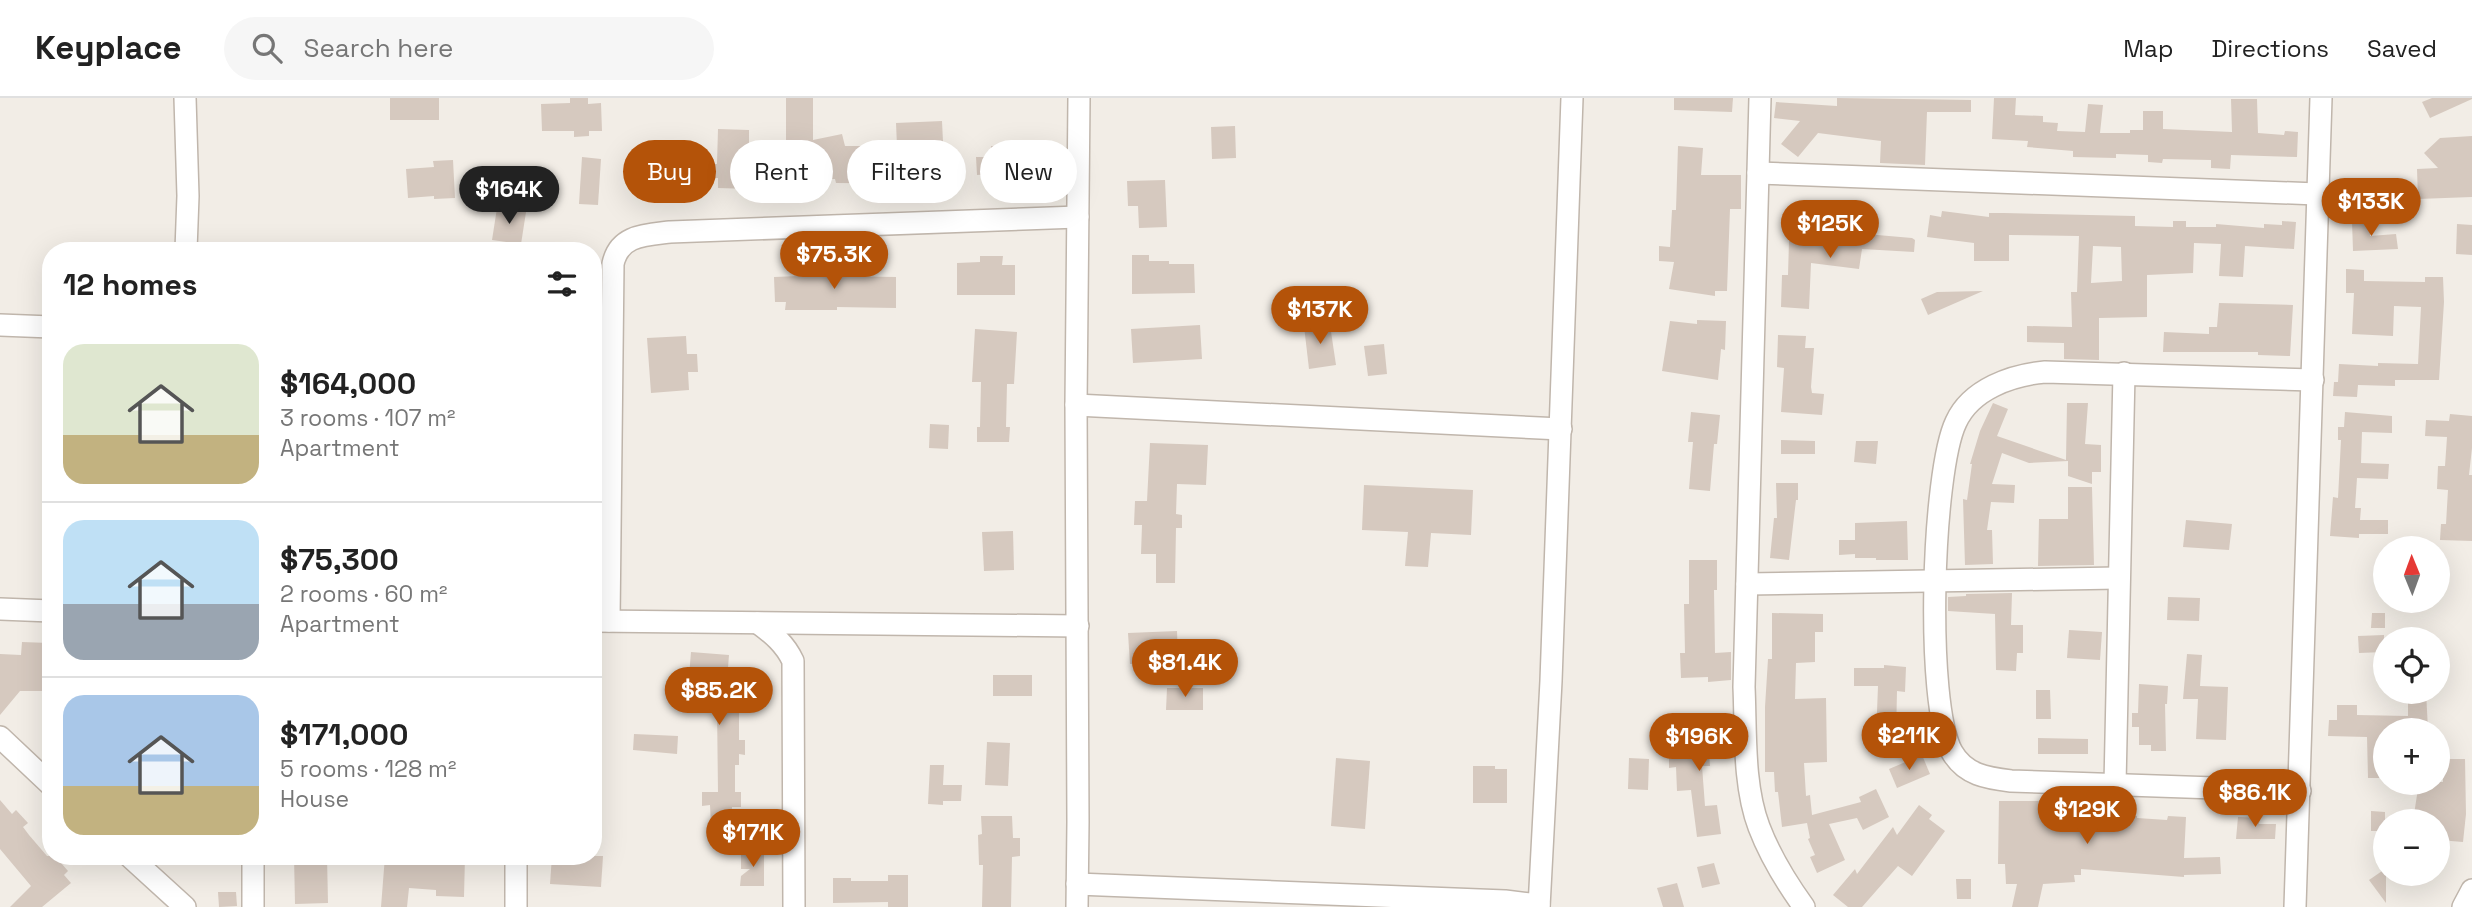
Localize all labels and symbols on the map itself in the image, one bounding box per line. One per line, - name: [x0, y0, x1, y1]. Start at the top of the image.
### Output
- pin: $164K: [460, 166, 558, 226]
- pin: $133K: [2322, 178, 2420, 238]
- pin: $125K: [1781, 200, 1879, 260]
- pin: $75.3K: [777, 232, 891, 291]
- pin: $137K: [1271, 286, 1369, 346]
- north arrow: [2373, 536, 2450, 612]
- pin: $81.4K: [1128, 640, 1242, 699]
- pin: $85.2K: [662, 668, 776, 727]
- pin: $211K: [1860, 712, 1958, 772]
- pin: $196K: [1650, 714, 1748, 773]
- pin: $86.1K: [2198, 770, 2312, 829]
- pin: $129K: [2038, 786, 2136, 846]
- pin: $171K: [704, 810, 802, 869]

